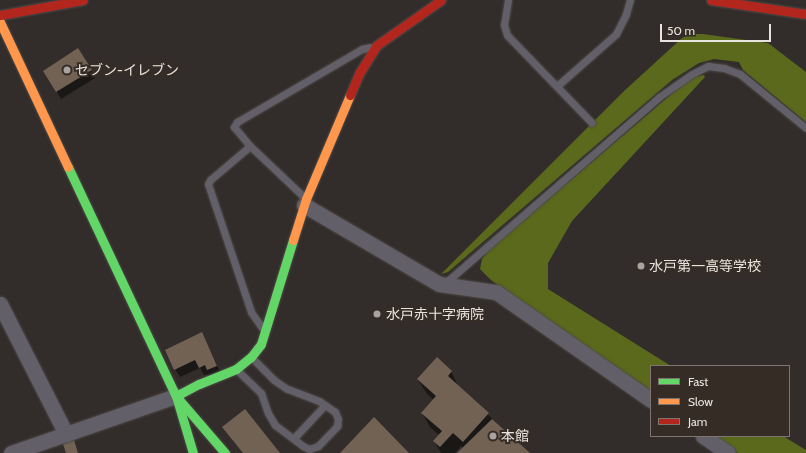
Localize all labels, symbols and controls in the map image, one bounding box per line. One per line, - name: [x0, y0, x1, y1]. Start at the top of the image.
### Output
- scale bar: [662, 16, 773, 42]
- text: 50 m: [667, 23, 695, 38]
- place label: セブン-イレブン: [75, 62, 179, 78]
- marker: セブン-イレブン: [62, 65, 72, 75]
- place label: 水戸第一高等学校: [649, 258, 761, 274]
- marker: 水戸第一高等学校: [636, 261, 646, 271]
- place label: 水戸赤十字病院: [386, 306, 484, 322]
- marker: 水戸赤十字病院: [371, 308, 383, 320]
- legend: [650, 365, 790, 437]
- text: Fast: [688, 374, 708, 389]
- text: Slow: [688, 394, 713, 409]
- text: Jam: [688, 414, 707, 429]
- place label: 本館: [501, 428, 529, 444]
- marker: 本館: [488, 431, 498, 441]

